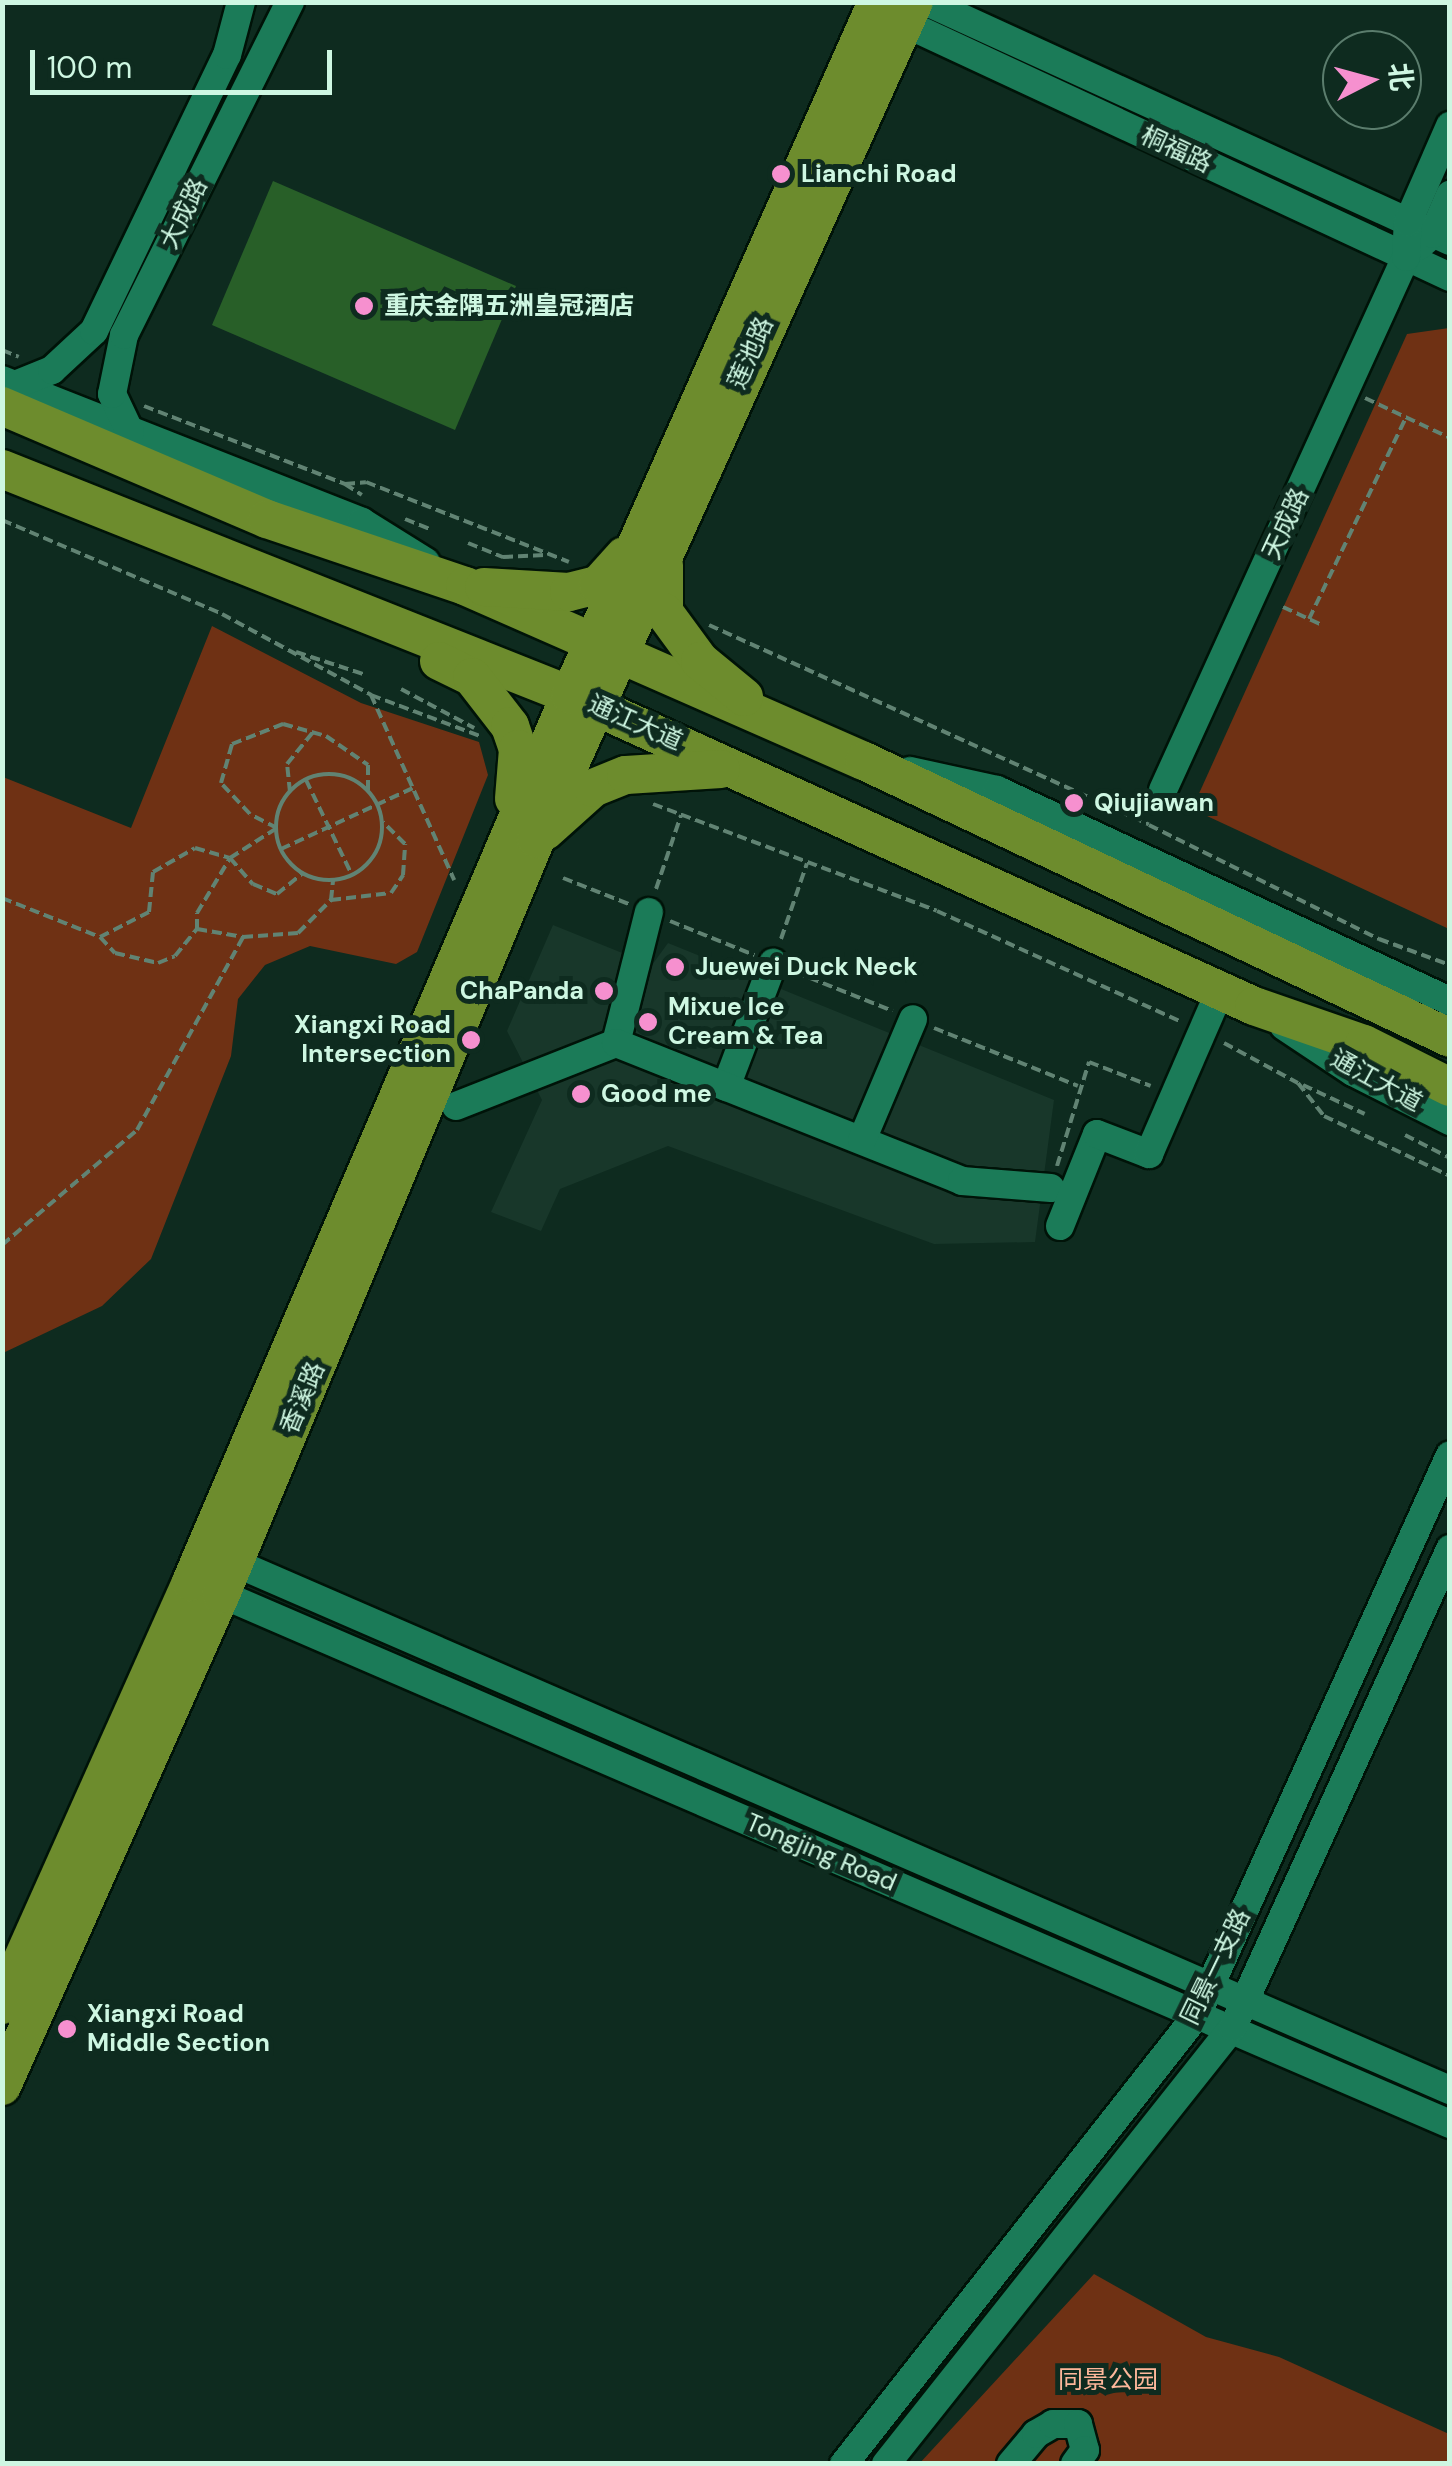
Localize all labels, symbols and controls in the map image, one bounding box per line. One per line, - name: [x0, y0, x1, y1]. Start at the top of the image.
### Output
- scale bar: [35, 30, 338, 92]
- north arrow: [1322, 30, 1422, 130]
- text: 100 m: [47, 48, 132, 87]
- text: 北: [1380, 61, 1420, 93]
- street label: 桐福路: [1136, 121, 1216, 179]
- place label: Lianchi Road: [801, 159, 957, 189]
- marker: Lianchi Road: [770, 163, 792, 185]
- street label: 大成路: [154, 174, 214, 254]
- place label: 重庆金隅五洲皇冠酒店: [384, 291, 634, 321]
- marker: 重庆金隅五洲皇冠酒店: [353, 295, 375, 317]
- street label: 莲池路: [722, 313, 780, 393]
- street label: 天成路: [1257, 484, 1315, 564]
- street label: 通江大道: [583, 689, 687, 757]
- place label: Qiujiawan: [1094, 788, 1214, 818]
- marker: Qiujiawan: [1063, 792, 1085, 814]
- place label: Juewei Duck Neck: [695, 952, 918, 982]
- marker: Juewei Duck Neck: [664, 956, 686, 978]
- place label: ChaPanda: [460, 976, 584, 1006]
- marker: ChaPanda: [593, 980, 615, 1002]
- place label: Mixue Ice Cream & Tea: [668, 993, 823, 1052]
- place label: Xiangxi Road Intersection: [294, 1011, 451, 1070]
- marker: Mixue Ice Cream & Tea: [637, 1011, 659, 1033]
- marker: Xiangxi Road Intersection: [460, 1029, 482, 1051]
- street label: 通江大道: [1325, 1044, 1427, 1118]
- place label: Good me: [601, 1079, 712, 1109]
- marker: Good me: [570, 1083, 592, 1105]
- street label: 香溪路: [275, 1358, 331, 1438]
- street label: Tongjing Road: [741, 1808, 901, 1898]
- street label: 同景一支路: [1175, 1904, 1257, 2030]
- place label: Xiangxi Road Middle Section: [87, 2000, 270, 2059]
- marker: Xiangxi Road Middle Section: [56, 2018, 78, 2040]
- park label: 同景公园: [1058, 2365, 1158, 2395]

